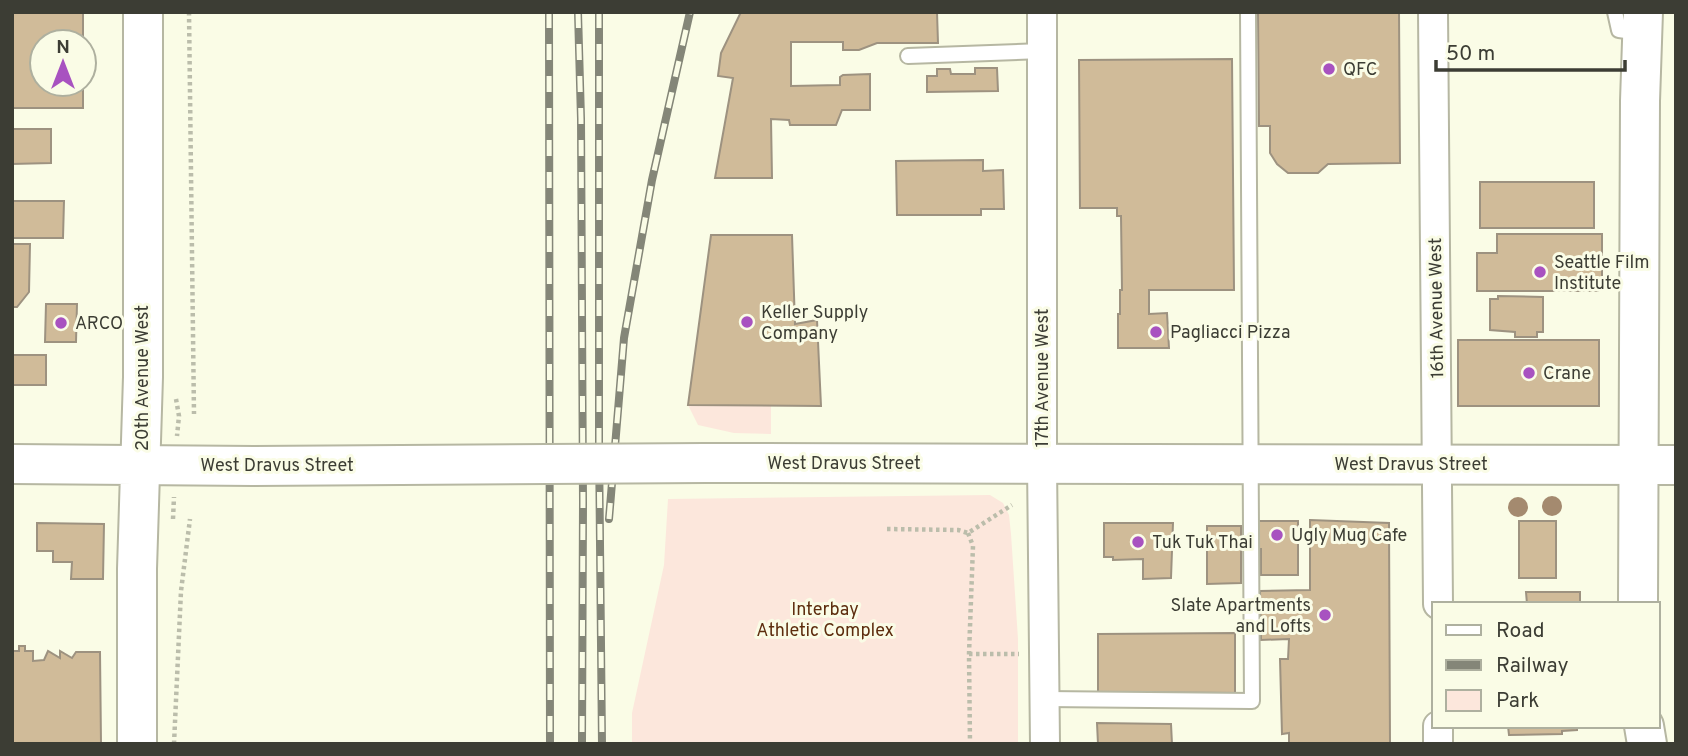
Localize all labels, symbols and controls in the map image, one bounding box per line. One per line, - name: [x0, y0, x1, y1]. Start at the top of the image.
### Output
- north arrow: [28, 28, 98, 98]
- scale bar: [1436, 28, 1625, 72]
- text: N: [56, 36, 70, 60]
- text: 50 m: [1446, 41, 1495, 68]
- place label: QFC: [1343, 59, 1377, 82]
- marker: QFC: [1321, 61, 1337, 77]
- street label: 16th Avenue West: [1425, 237, 1450, 379]
- place label: Seattle Film Institute: [1554, 252, 1650, 296]
- marker: Seattle Film Institute: [1532, 264, 1548, 280]
- place label: Keller Supply Company: [761, 302, 868, 346]
- street label: 20th Avenue West: [132, 305, 155, 451]
- street label: 17th Avenue West: [1032, 309, 1055, 447]
- place label: ARCO: [75, 313, 123, 336]
- marker: Keller Supply Company: [739, 314, 755, 330]
- marker: ARCO: [53, 315, 69, 331]
- place label: Pagliacci Pizza: [1170, 322, 1290, 345]
- marker: Pagliacci Pizza: [1148, 324, 1164, 340]
- place label: Crane: [1543, 363, 1591, 386]
- marker: Crane: [1521, 365, 1537, 381]
- street label: West Dravus Street: [767, 453, 921, 476]
- street label: West Dravus Street: [1334, 454, 1488, 477]
- street label: West Dravus Street: [200, 455, 354, 478]
- place label: Ugly Mug Cafe: [1291, 525, 1407, 548]
- marker: Ugly Mug Cafe: [1269, 527, 1285, 543]
- place label: Tuk Tuk Thai: [1152, 532, 1253, 555]
- marker: Tuk Tuk Thai: [1130, 534, 1146, 550]
- place label: Slate Apartments and Lofts: [1170, 595, 1311, 639]
- park label: Interbay Athletic Complex: [756, 599, 894, 643]
- legend: [1432, 602, 1660, 728]
- marker: Slate Apartments and Lofts: [1317, 607, 1333, 623]
- text: Road: [1496, 618, 1545, 645]
- text: Railway: [1496, 653, 1569, 680]
- text: Park: [1496, 688, 1539, 715]

